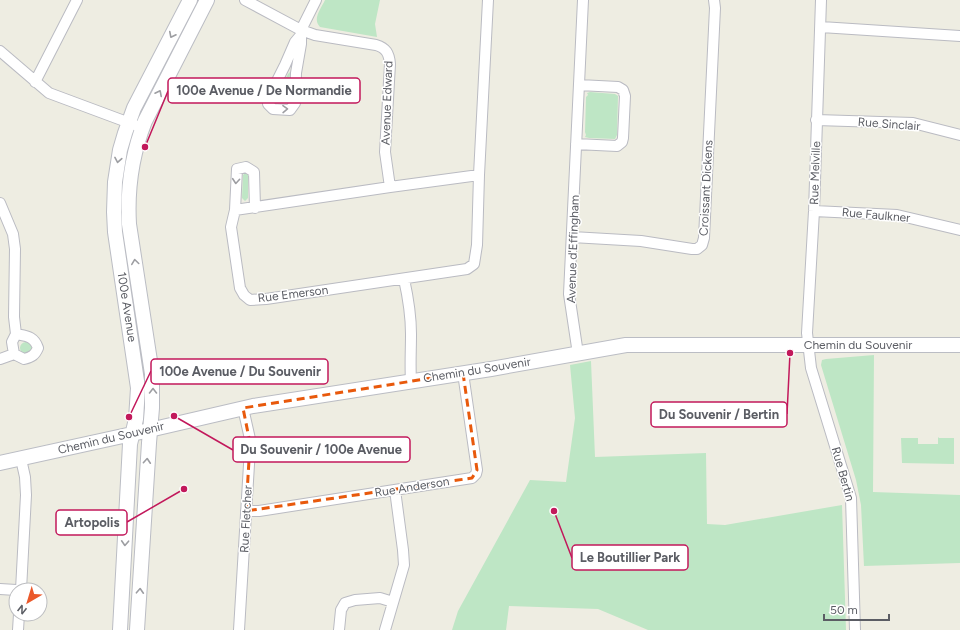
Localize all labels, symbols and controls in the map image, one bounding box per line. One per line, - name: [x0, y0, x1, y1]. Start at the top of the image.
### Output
- one-way arrow: [170, 30, 177, 38]
- street label: Avenue Edward: [379, 61, 395, 145]
- callout: 100e Avenue / De Normandie: [168, 78, 360, 103]
- text: 100e Avenue / De Normandie: [176, 83, 352, 98]
- one-way arrow: [154, 90, 162, 97]
- one-way arrow: [282, 105, 288, 113]
- street label: Rue Sinclair: [857, 115, 921, 133]
- street label: Croissant Dickens: [696, 139, 716, 236]
- street label: Rue Melville: [807, 140, 823, 205]
- one-way arrow: [114, 157, 123, 164]
- one-way arrow: [232, 178, 241, 184]
- street label: Avenue d'Effingham: [564, 195, 582, 303]
- street label: Rue Faulkner: [841, 205, 911, 225]
- one-way arrow: [131, 259, 140, 265]
- street label: 100e Avenue: [115, 271, 139, 343]
- street label: Rue Emerson: [257, 283, 329, 305]
- street label: Chemin du Souvenir: [804, 338, 912, 352]
- street label: Chemin du Souvenir: [422, 355, 532, 385]
- callout: 100e Avenue / Du Souvenir: [151, 359, 328, 384]
- text: 100e Avenue / Du Souvenir: [159, 364, 321, 379]
- one-way arrow: [149, 388, 157, 394]
- callout: Du Souvenir / Bertin: [651, 402, 787, 427]
- text: Du Souvenir / Bertin: [659, 407, 779, 422]
- street label: Chemin du Souvenir: [57, 419, 165, 457]
- callout: Du Souvenir / 100e Avenue: [233, 437, 410, 462]
- text: Du Souvenir / 100e Avenue: [240, 442, 402, 457]
- street label: Rue Bertin: [829, 445, 857, 503]
- one-way arrow: [143, 458, 152, 464]
- street label: Rue Anderson: [374, 474, 451, 500]
- street label: Rue Fletcher: [237, 485, 255, 553]
- callout: Artopolis: [56, 510, 127, 535]
- text: Artopolis: [65, 515, 119, 530]
- one-way arrow: [120, 540, 129, 546]
- callout: Le Boutillier Park: [572, 545, 688, 570]
- text: Le Boutillier Park: [580, 550, 680, 565]
- north arrow: [8, 582, 48, 622]
- one-way arrow: [135, 588, 144, 594]
- scale bar: [824, 596, 889, 622]
- text: N: [15, 602, 30, 617]
- text: 50 m: [830, 603, 858, 617]

